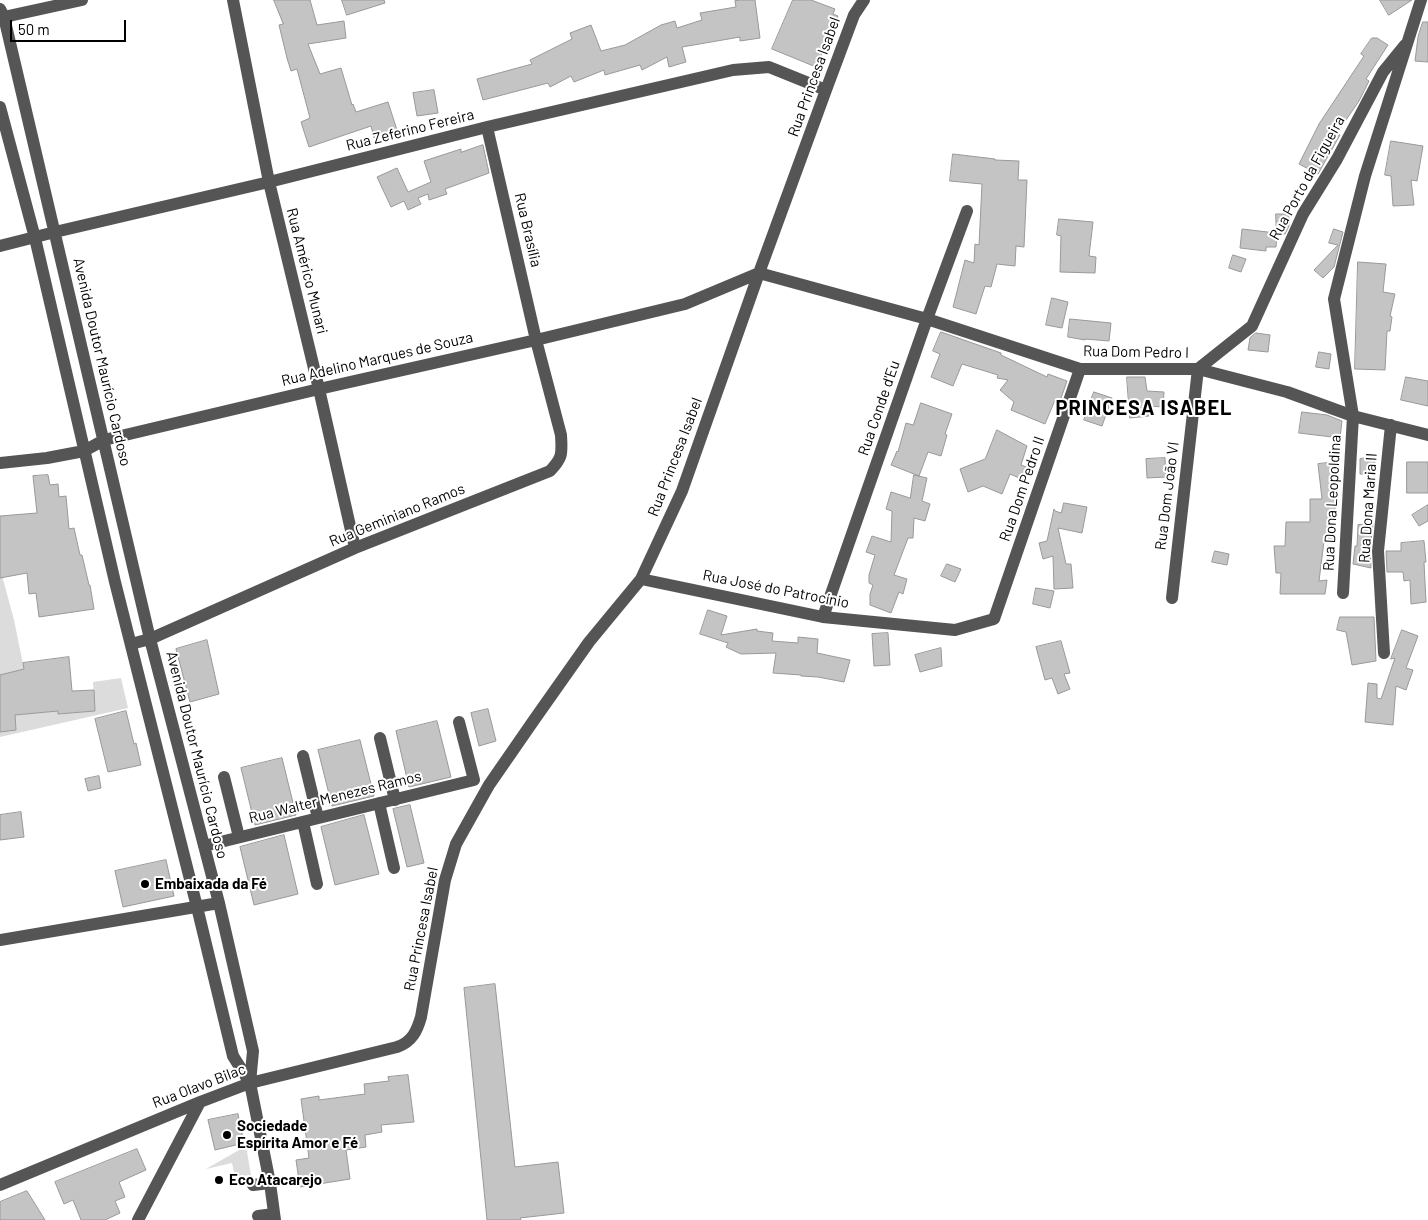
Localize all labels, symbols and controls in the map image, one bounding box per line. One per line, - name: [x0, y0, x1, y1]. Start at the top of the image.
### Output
- scale bar: [12, 10, 129, 42]
- street label: Rua Princesa Isabel: [784, 15, 844, 139]
- text: 50 m: [18, 20, 50, 38]
- street label: Rua Zeferino Fereira: [344, 105, 476, 155]
- street label: Rua Porto da Figueira: [1265, 113, 1349, 243]
- street label: Rua Brasília: [511, 191, 545, 269]
- street label: Rua Américo Munari: [283, 206, 331, 336]
- street label: Avenida Doutor Maurício Cardoso: [69, 256, 135, 468]
- street label: Rua Adelino Marques de Souza: [279, 328, 475, 390]
- street label: Rua Dom Pedro I: [1083, 342, 1189, 362]
- street label: Rua Conde d'Eu: [854, 358, 904, 458]
- street label: Rua Princesa Isabel: [644, 395, 706, 519]
- district label: PRINCESA ISABEL: [1054, 396, 1234, 420]
- street label: Rua Dom Pedro II: [996, 434, 1048, 544]
- street label: Rua Dona Leopoldina: [1319, 434, 1345, 572]
- street label: Rua Dom João VI: [1151, 441, 1183, 551]
- street label: Rua Dona Maria II: [1355, 452, 1381, 564]
- street label: Rua Geminiano Ramos: [327, 480, 467, 550]
- street label: Rua José do Patrocínio: [701, 566, 851, 612]
- street label: Avenida Doutor Maurício Cardoso: [162, 649, 232, 861]
- street label: Rua Walter Menezes Ramos: [247, 767, 423, 827]
- street label: Rua Princesa Isabel: [400, 866, 442, 992]
- place label: Embaixada da Fé: [155, 875, 267, 893]
- marker: Embaixada da Fé: [139, 878, 151, 890]
- street label: Rua Olavo Bilac: [150, 1060, 248, 1112]
- place label: Sociedade Espírita Amor e Fé: [237, 1117, 358, 1152]
- marker: Sociedade Espírita Amor e Fé: [221, 1129, 233, 1141]
- place label: Eco Atacarejo: [229, 1171, 322, 1189]
- marker: Eco Atacarejo: [213, 1174, 225, 1186]

